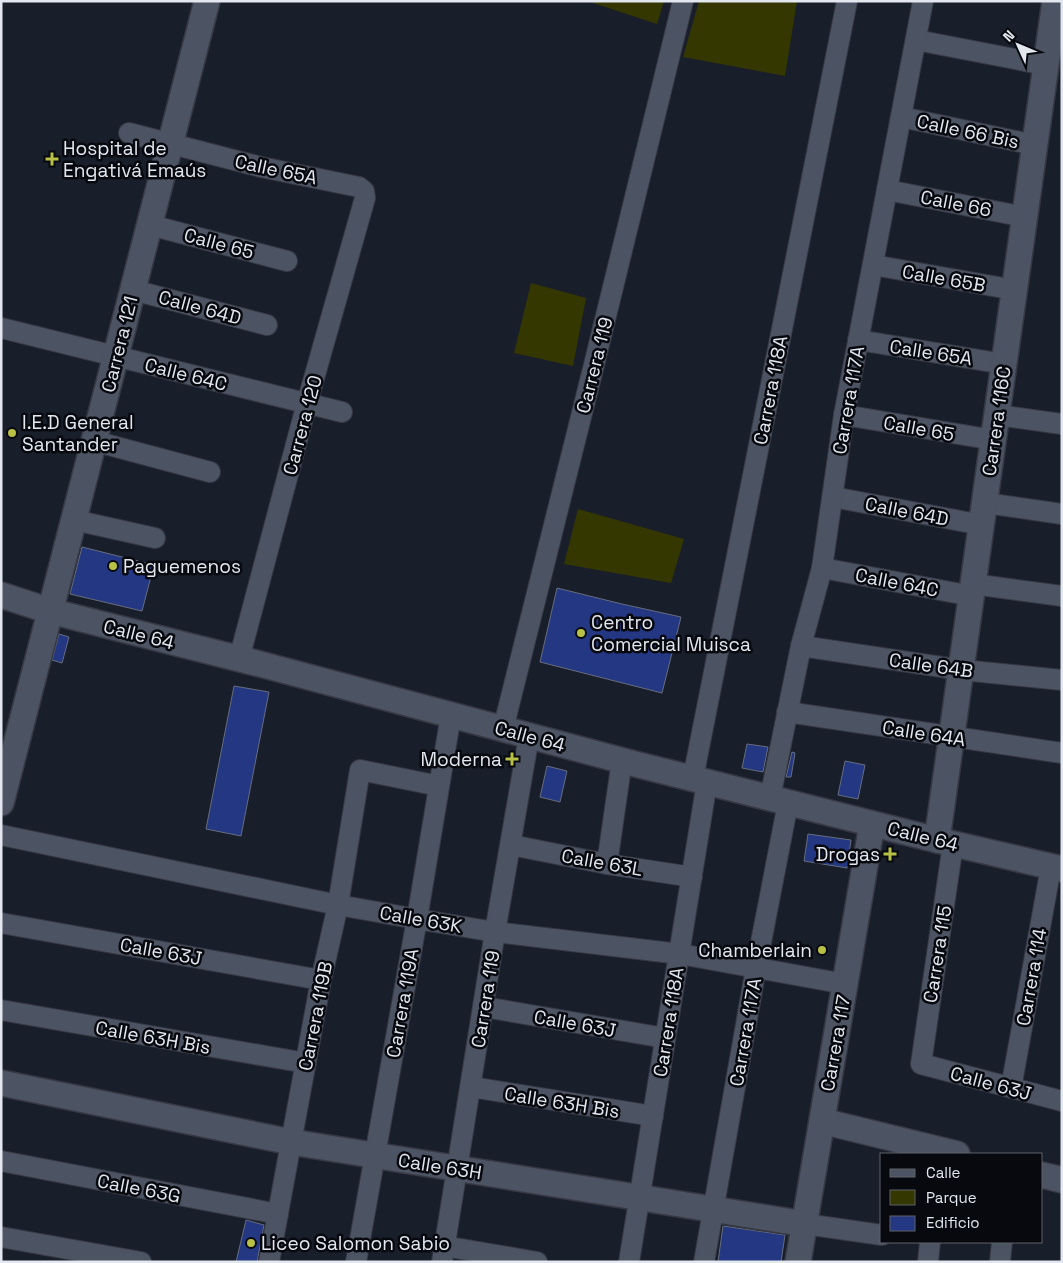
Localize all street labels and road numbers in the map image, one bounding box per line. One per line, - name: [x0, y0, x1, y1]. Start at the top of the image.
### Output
- street label: Calle 66 Bis: [914, 108, 1021, 155]
- street label: Calle 65A: [232, 149, 319, 190]
- street label: Calle 66: [918, 184, 994, 223]
- street label: Calle 65: [181, 222, 257, 265]
- street label: Calle 65B: [900, 259, 988, 298]
- street label: Calle 64D: [156, 284, 244, 331]
- street label: Carrera 121: [95, 293, 144, 395]
- street label: Carrera 119: [570, 314, 619, 416]
- street label: Carrera 118A: [748, 333, 793, 447]
- street label: Calle 65A: [888, 334, 974, 371]
- street label: Carrera 117A: [827, 344, 870, 456]
- street label: Calle 64C: [142, 352, 230, 397]
- street label: Carrera 116C: [976, 365, 1017, 478]
- street label: Carrera 120: [277, 372, 328, 478]
- street label: Calle 65: [881, 410, 956, 447]
- street label: Calle 64D: [863, 491, 951, 532]
- street label: Calle 64C: [853, 562, 941, 603]
- street label: Calle 64: [101, 614, 177, 655]
- street label: Calle 64B: [887, 647, 975, 684]
- street label: Calle 64: [492, 715, 568, 758]
- street label: Calle 64A: [880, 715, 967, 752]
- street label: Calle 64: [885, 816, 961, 857]
- street label: Calle 63L: [559, 843, 644, 882]
- street label: Calle 63K: [378, 900, 464, 939]
- street label: Carrera 115: [917, 904, 958, 1005]
- street label: Carrera 114: [1011, 926, 1052, 1028]
- street label: Calle 63J: [118, 932, 204, 971]
- street label: Carrera 119A: [381, 946, 424, 1060]
- street label: Carrera 119: [465, 948, 506, 1050]
- street label: Carrera 119B: [293, 959, 338, 1073]
- street label: Carrera 118A: [647, 965, 690, 1079]
- street label: Carrera 117A: [724, 976, 767, 1088]
- street label: Carrera 117: [815, 993, 856, 1093]
- street label: Calle 63J: [532, 1004, 618, 1043]
- street label: Calle 63H Bis: [94, 1015, 212, 1060]
- street label: Calle 63J: [948, 1061, 1034, 1106]
- street label: Calle 63H Bis: [503, 1081, 621, 1124]
- street label: Calle 63H: [396, 1148, 483, 1185]
- street label: Calle 63G: [95, 1168, 183, 1209]

